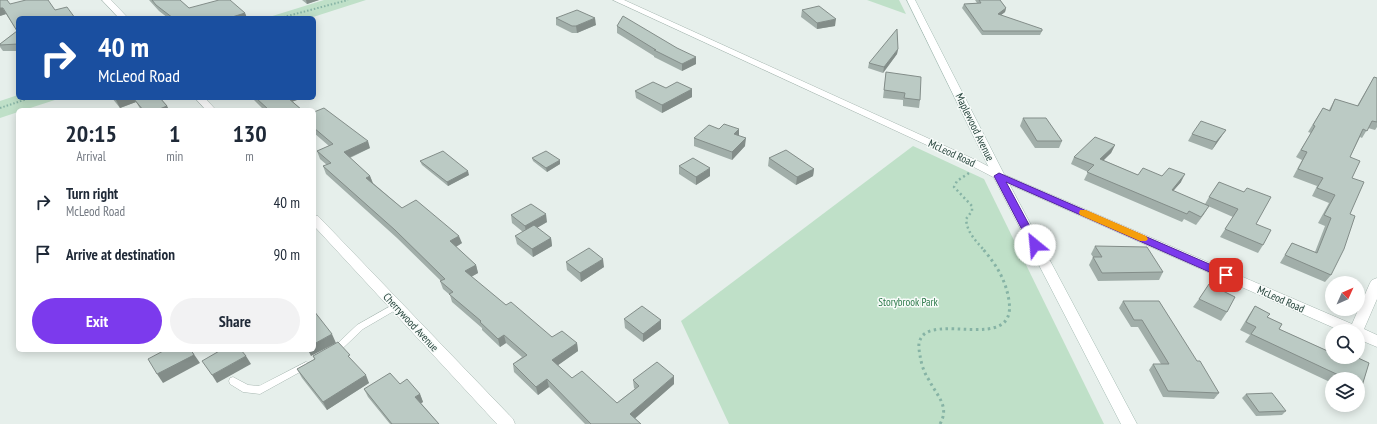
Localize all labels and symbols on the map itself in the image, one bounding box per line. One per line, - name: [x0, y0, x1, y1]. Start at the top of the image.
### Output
- street label: Maplewood Avenue: [953, 91, 998, 164]
- street label: McLeod Road: [926, 136, 978, 170]
- position arrow: [1014, 224, 1056, 266]
- pin: [1209, 258, 1243, 292]
- north arrow: [1325, 276, 1365, 316]
- street label: McLeod Road: [1255, 282, 1307, 316]
- street label: Cherrywood Avenue: [380, 290, 442, 355]
- park label: Storybrook Park: [878, 295, 938, 309]

